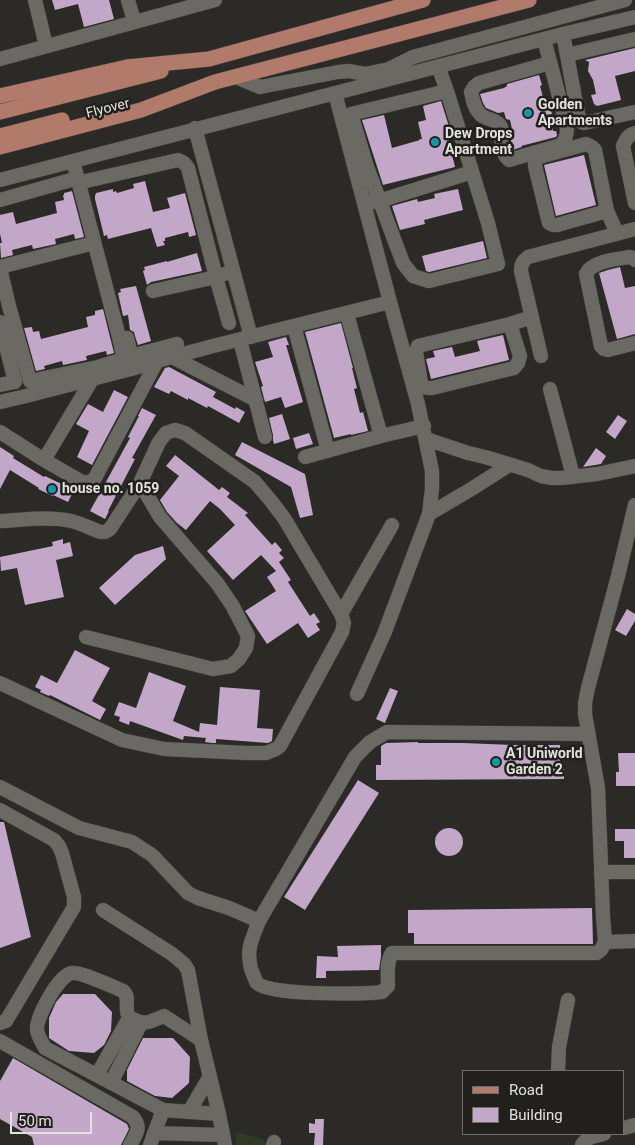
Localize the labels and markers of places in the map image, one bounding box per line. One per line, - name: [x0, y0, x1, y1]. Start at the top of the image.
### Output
- place label: Golden Apartments: [538, 97, 612, 130]
- marker: Golden Apartments: [522, 107, 534, 119]
- place label: Dew Drops Apartment: [445, 126, 512, 158]
- marker: Dew Drops Apartment: [429, 136, 441, 148]
- place label: house no. 1059: [62, 481, 159, 497]
- marker: house no. 1059: [46, 483, 58, 495]
- place label: A1 Uniworld Garden 2: [506, 746, 583, 779]
- marker: A1 Uniworld Garden 2: [490, 756, 502, 768]

